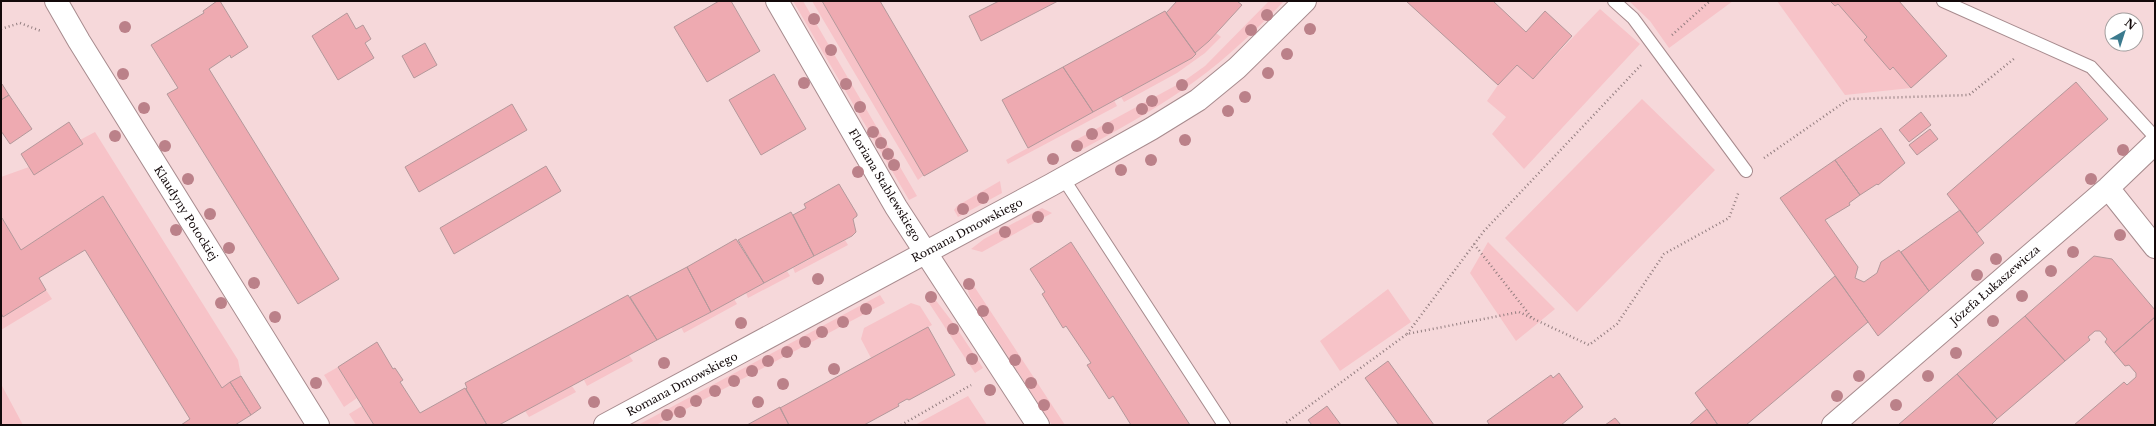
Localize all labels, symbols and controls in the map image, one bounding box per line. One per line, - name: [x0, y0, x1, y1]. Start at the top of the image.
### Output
- north arrow: [2104, 12, 2144, 52]
- text: N: [2122, 16, 2139, 33]
- street label: Floriana Stablewskiego: [846, 126, 924, 244]
- street label: Klaudyny Potockiej: [151, 163, 221, 263]
- street label: Romana Dmowskiego: [909, 195, 1025, 265]
- street label: Józefa Łukaszewicza: [1946, 242, 2043, 329]
- street label: Romana Dmowskiego: [624, 349, 740, 419]

